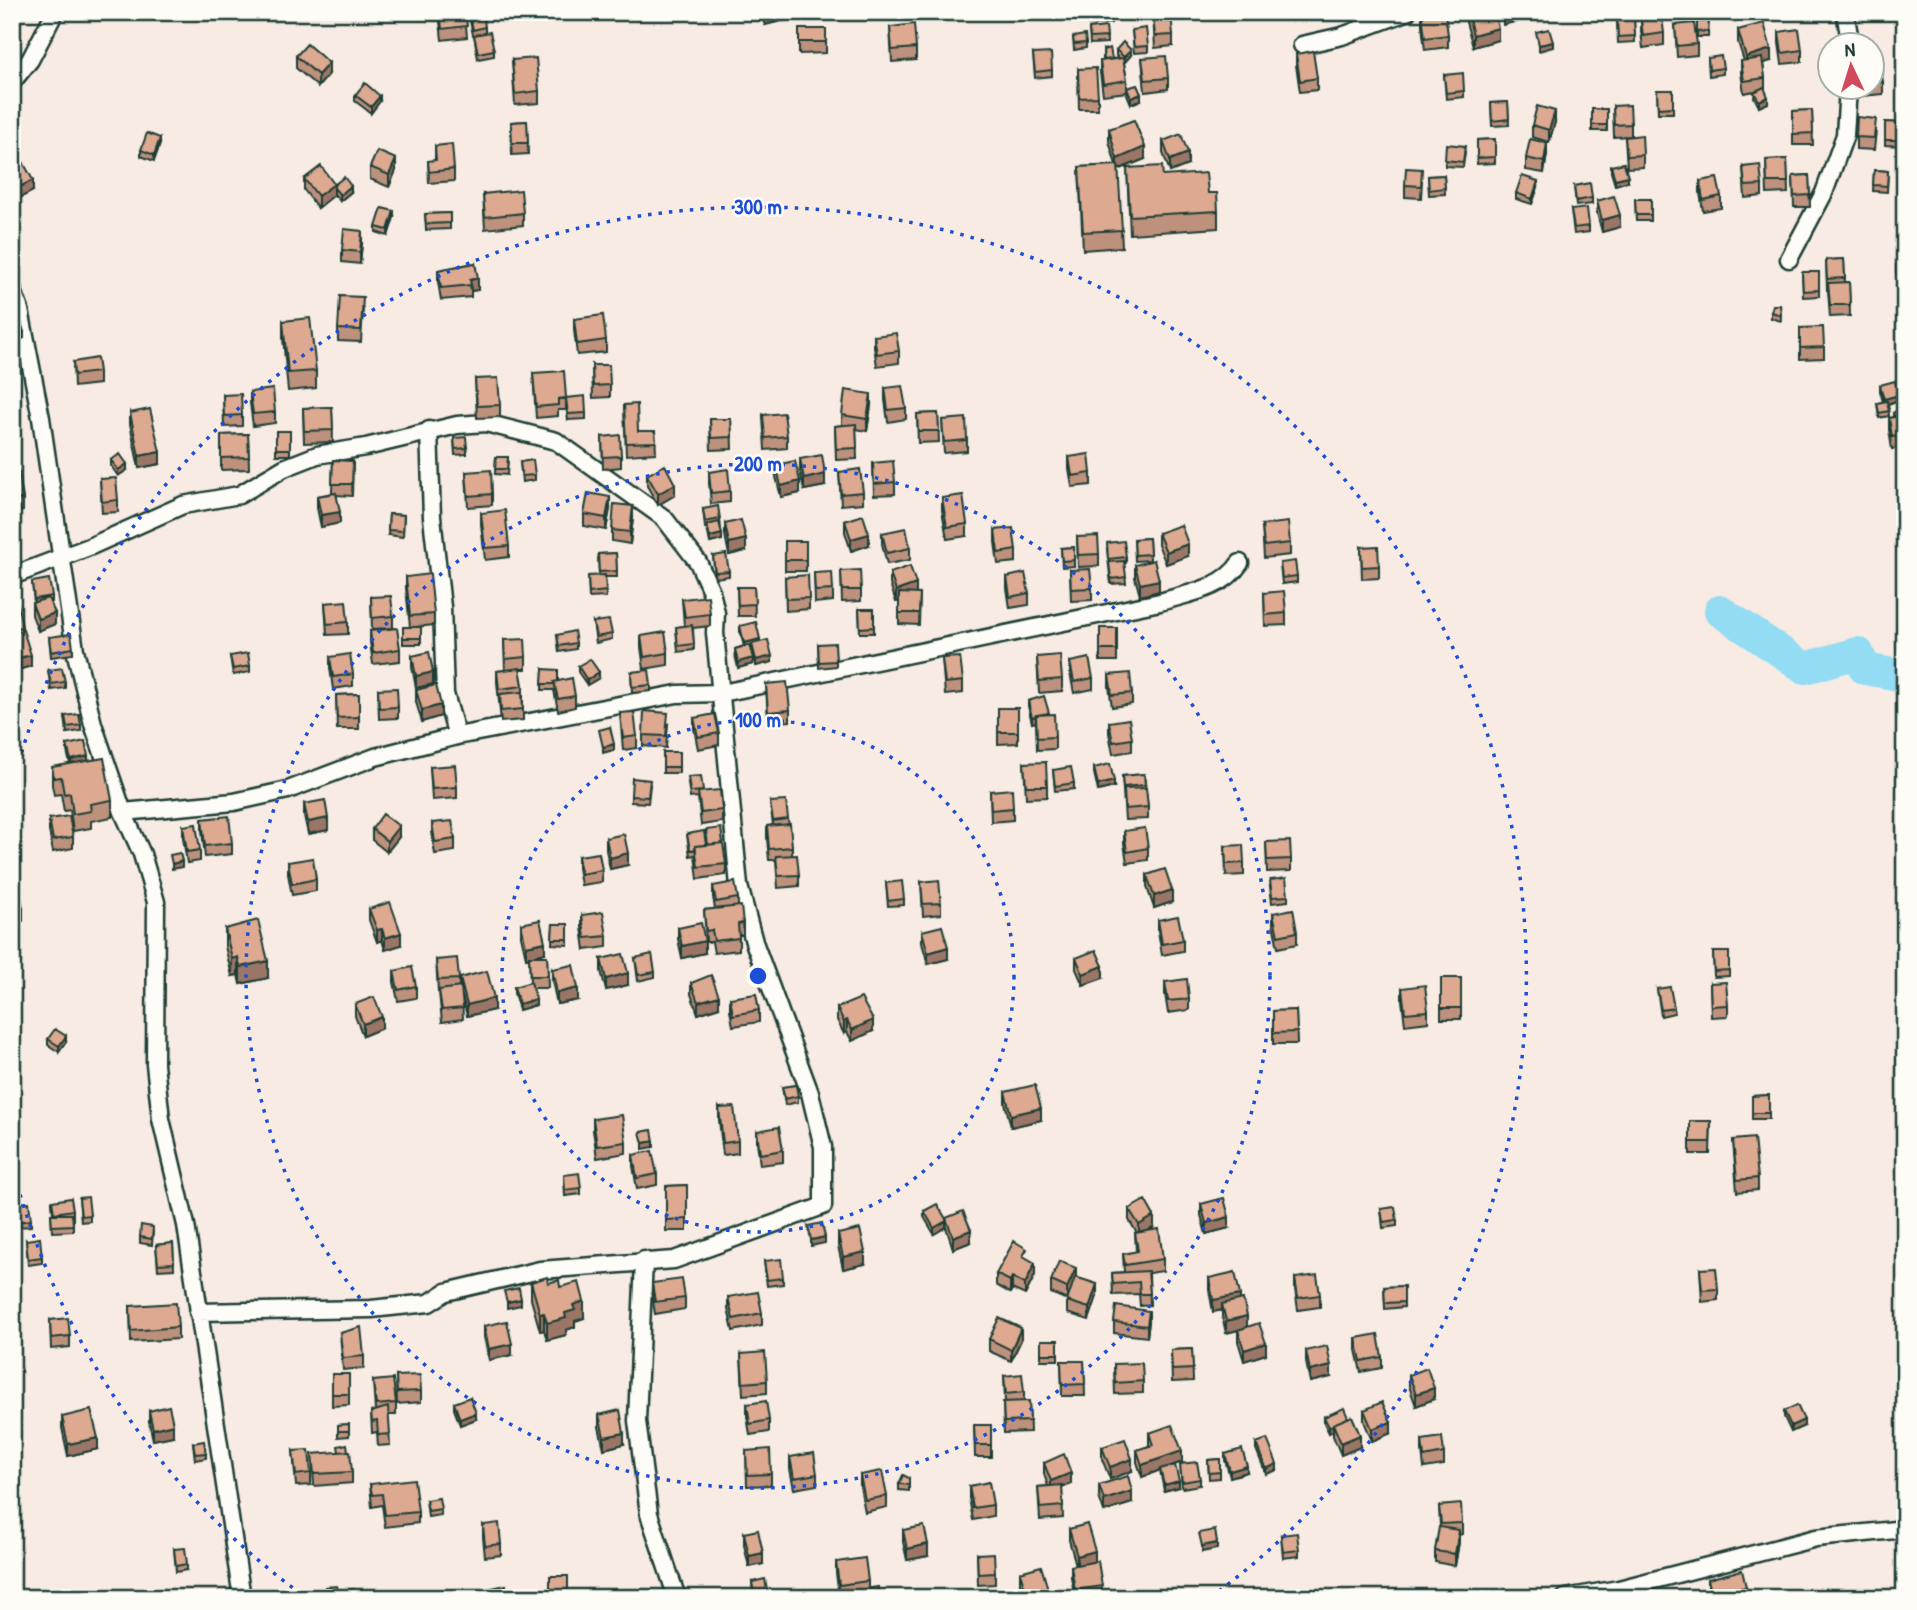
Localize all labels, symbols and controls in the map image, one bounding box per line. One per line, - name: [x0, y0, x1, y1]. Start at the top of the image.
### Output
- north arrow: [1815, 32, 1885, 102]
- text: N: [1844, 36, 1856, 62]
- text: 300 m: [734, 192, 782, 221]
- text: 200 m: [734, 449, 782, 478]
- text: 100 m: [735, 705, 781, 734]
- centre of rings: [746, 964, 770, 988]

